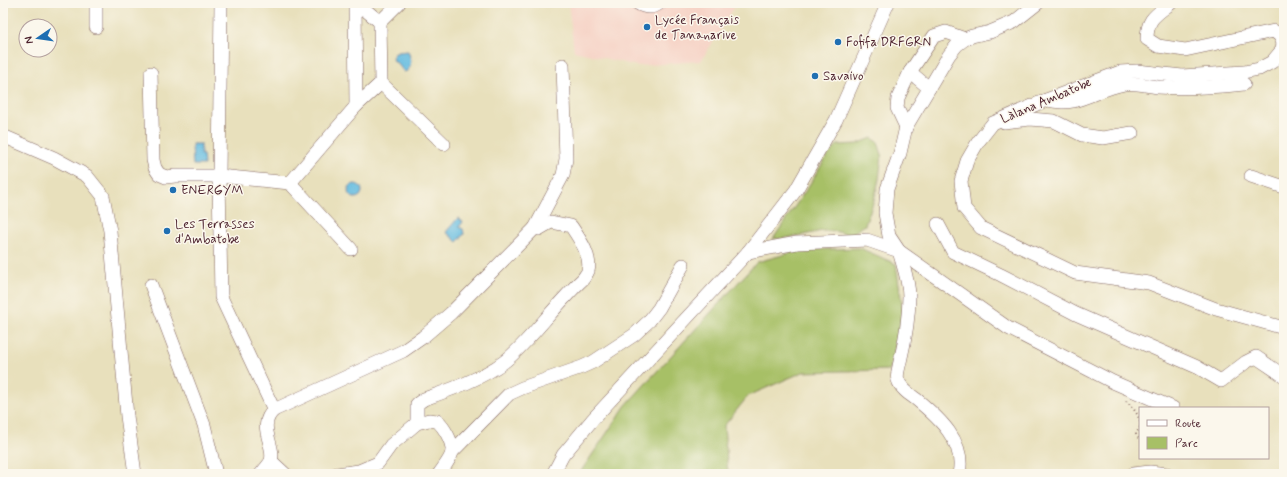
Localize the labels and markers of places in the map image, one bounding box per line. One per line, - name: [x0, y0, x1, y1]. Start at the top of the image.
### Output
- place label: Lycée Français de Tananarive: [655, 12, 739, 44]
- marker: Lycée Français de Tananarive: [642, 22, 652, 32]
- place label: Fofifa DRFGRN: [846, 34, 931, 51]
- marker: Fofifa DRFGRN: [833, 37, 843, 47]
- place label: Savaivo: [823, 68, 864, 85]
- marker: Savaivo: [810, 71, 820, 81]
- place label: ENERGYM: [181, 182, 243, 199]
- marker: ENERGYM: [168, 185, 178, 195]
- place label: Les Terrasses d'Ambatobe: [175, 216, 255, 248]
- marker: Les Terrasses d'Ambatobe: [162, 226, 172, 236]

